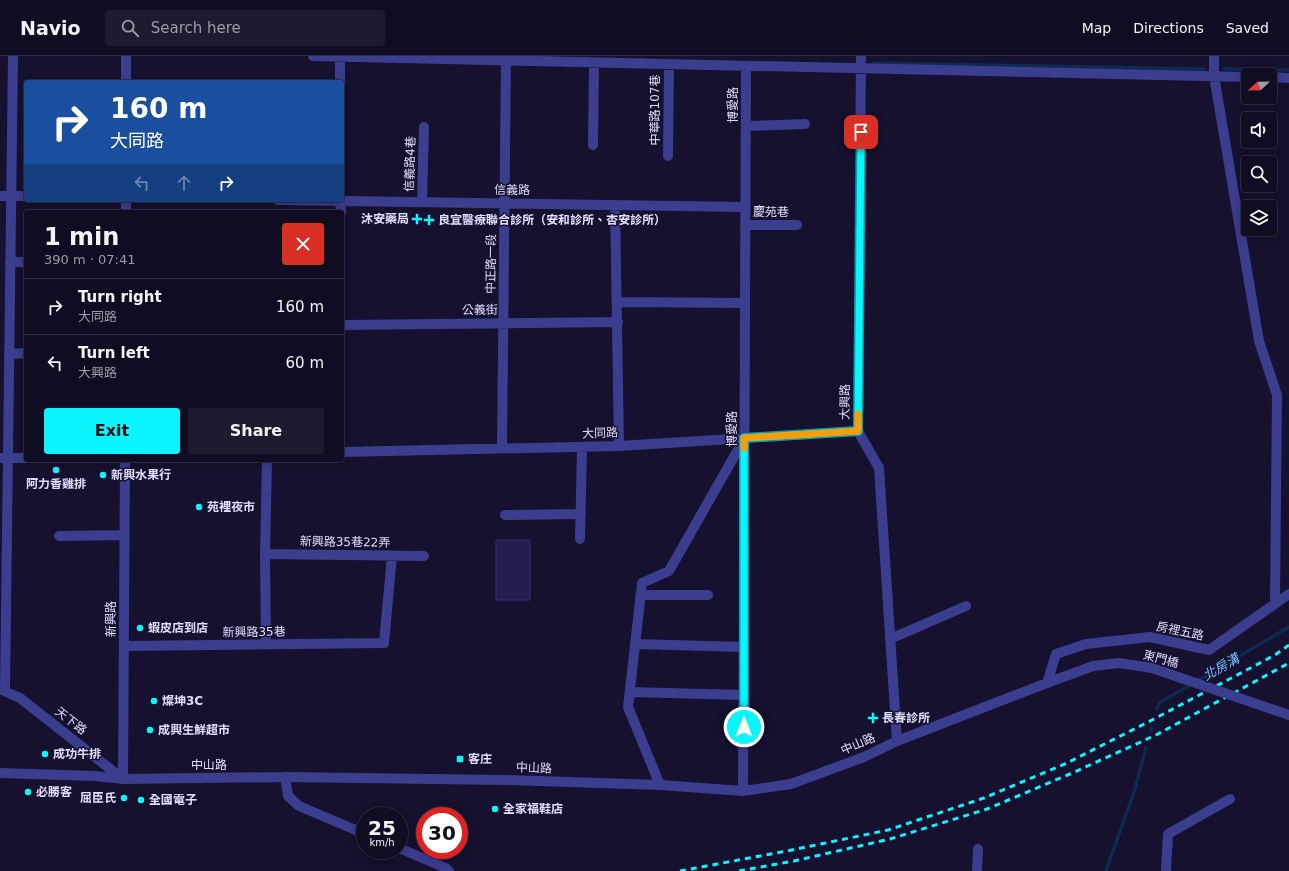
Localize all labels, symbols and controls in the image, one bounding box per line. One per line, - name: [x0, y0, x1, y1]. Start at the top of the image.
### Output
- search box: [105, 10, 385, 46]
- text: Navio: [20, 17, 81, 39]
- icon: search: [119, 17, 141, 39]
- text: Search here: [151, 19, 241, 37]
- text: Map: [1082, 20, 1111, 36]
- text: Directions: [1133, 20, 1204, 36]
- text: Saved: [1226, 20, 1269, 36]
- north arrow: [1241, 68, 1277, 104]
- map controls: [1241, 68, 1277, 236]
- street label: 中華路107巷: [648, 75, 662, 145]
- street label: 博愛路: [726, 87, 740, 123]
- text: 160 m: [110, 92, 207, 125]
- icon: right: [44, 96, 96, 148]
- button: sound: [1241, 112, 1277, 148]
- pin: [844, 115, 878, 149]
- icon: arrive: [850, 121, 872, 143]
- text: 大同路: [110, 130, 164, 151]
- street label: 信義路4巷: [402, 136, 418, 192]
- button: search: [1241, 156, 1277, 192]
- icon: left: [131, 172, 153, 194]
- icon: ahead: [173, 172, 195, 194]
- icon: right: [215, 172, 237, 194]
- street label: 信義路: [494, 183, 530, 197]
- button: layers: [1241, 200, 1277, 236]
- street label: 慶苑巷: [753, 205, 789, 219]
- place label: 沐安藥局: [361, 212, 409, 226]
- place label: 良宜醫療聯合診所（安和診所、杏安診所）: [438, 213, 666, 227]
- marker: 沐安藥局: [412, 214, 422, 224]
- marker: 良宜醫療聯合診所（安和診所、杏安診所）: [423, 214, 435, 226]
- text: 1 min: [44, 223, 119, 251]
- button: close: [282, 223, 324, 265]
- street label: 中正路一段: [483, 234, 499, 294]
- text: 390 m · 07:41: [44, 252, 135, 267]
- text: Turn right: [78, 288, 162, 306]
- icon: right: [44, 296, 66, 318]
- text: 160 m: [276, 298, 324, 316]
- street label: 公義街: [462, 303, 498, 317]
- text: 大同路: [78, 309, 117, 324]
- text: Turn left: [78, 344, 150, 362]
- icon: left: [44, 352, 66, 374]
- text: 60 m: [286, 354, 324, 372]
- text: 大興路: [78, 365, 117, 380]
- street label: 大興路: [838, 384, 852, 420]
- button: Exit: [44, 408, 180, 454]
- button: Share: [188, 408, 324, 454]
- street label: 博愛路: [725, 411, 739, 447]
- street label: 大同路: [582, 425, 618, 441]
- marker: 阿力香雞排: [51, 465, 61, 475]
- place label: 新興水果行: [111, 468, 171, 482]
- marker: 新興水果行: [98, 470, 108, 480]
- place label: 阿力香雞排: [26, 477, 86, 491]
- place label: 苑裡夜市: [207, 500, 255, 514]
- marker: 苑裡夜市: [194, 502, 204, 512]
- street label: 新興路35巷22弄: [300, 534, 390, 550]
- street label: 新興路: [104, 601, 118, 637]
- street label: 房裡五路: [1155, 619, 1205, 643]
- place label: 蝦皮店到店: [148, 621, 208, 635]
- marker: 蝦皮店到店: [135, 623, 145, 633]
- street label: 新興路35巷: [222, 624, 286, 640]
- street label: 東門橋: [1142, 648, 1180, 670]
- water label: 北房溝: [1200, 650, 1243, 683]
- place label: 燦坤3C: [162, 694, 203, 708]
- marker: 燦坤3C: [149, 696, 159, 706]
- street label: 天下路: [53, 704, 89, 738]
- position arrow: [723, 706, 765, 748]
- place label: 長春診所: [882, 711, 930, 725]
- marker: 長春診所: [867, 712, 879, 724]
- place label: 成興生鮮超市: [158, 723, 230, 737]
- marker: 成興生鮮超市: [145, 725, 155, 735]
- street label: 中山路: [839, 731, 877, 757]
- place label: 成功牛排: [53, 747, 101, 761]
- marker: 成功牛排: [40, 749, 50, 759]
- place label: 客庄: [468, 752, 492, 766]
- marker: 客庄: [455, 754, 465, 764]
- street label: 中山路: [191, 758, 227, 772]
- street label: 中山路: [516, 760, 552, 776]
- place label: 必勝客: [36, 785, 72, 799]
- marker: 必勝客: [23, 787, 33, 797]
- place label: 屈臣氏: [80, 791, 116, 805]
- marker: 屈臣氏: [119, 793, 129, 803]
- place label: 全國電子: [149, 793, 197, 807]
- marker: 全國電子: [136, 795, 146, 805]
- place label: 全家福鞋店: [503, 802, 563, 816]
- marker: 全家福鞋店: [490, 804, 500, 814]
- speed limit sign: 30: [416, 807, 468, 859]
- text: 25: [368, 816, 396, 840]
- text: km/h: [369, 837, 395, 848]

